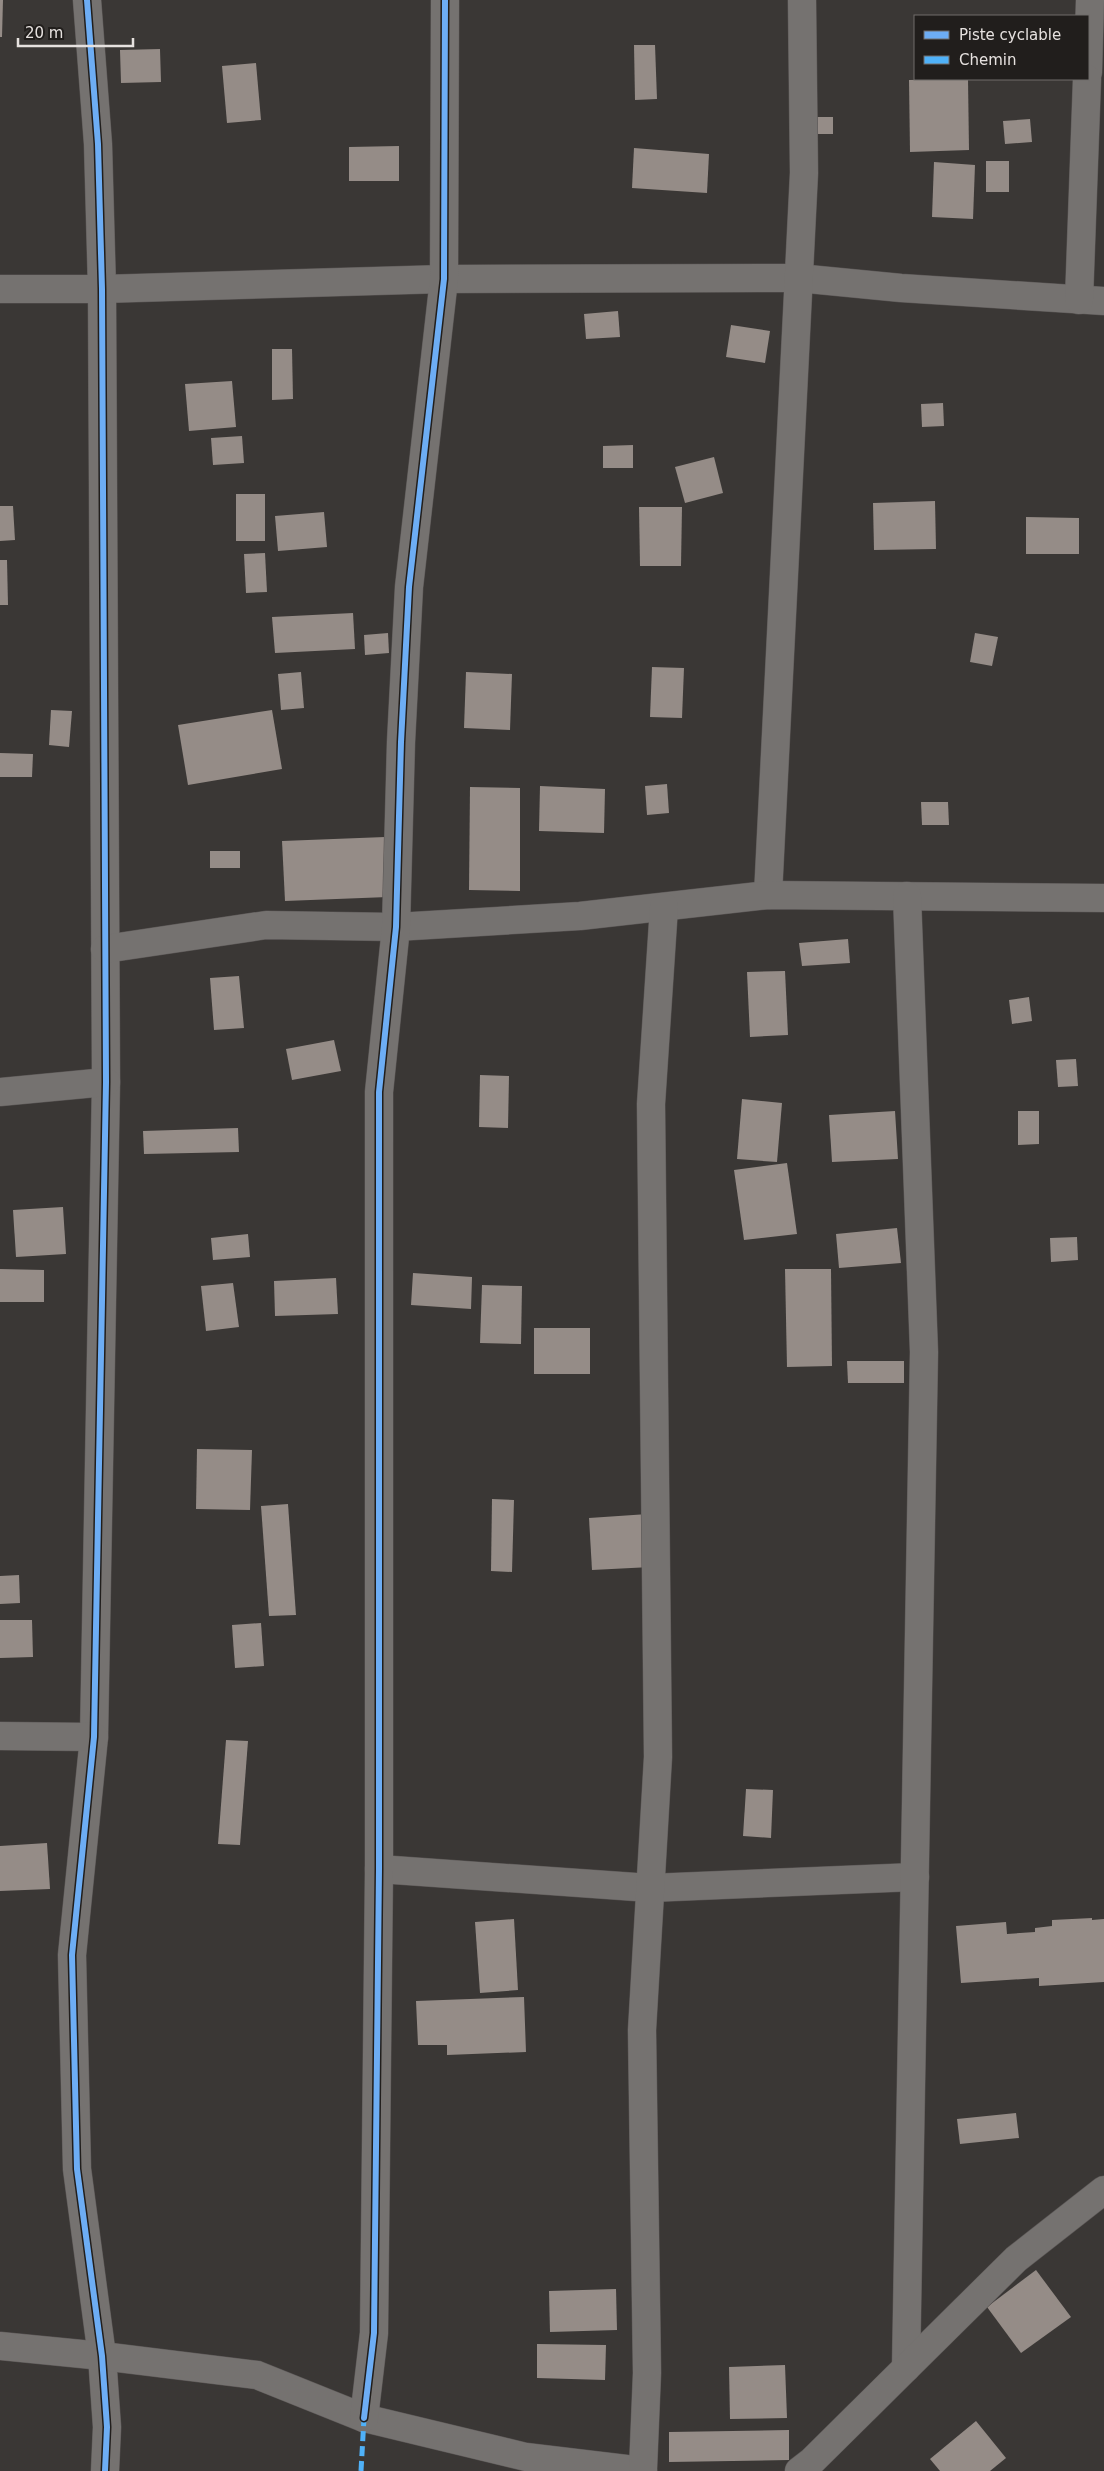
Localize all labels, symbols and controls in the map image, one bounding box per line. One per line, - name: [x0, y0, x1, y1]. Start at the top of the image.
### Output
- scale bar: [18, 15, 132, 47]
- legend: [914, 15, 1089, 80]
- text: 20 m: [25, 24, 63, 42]
- text: Piste cyclable: [959, 26, 1061, 44]
- text: Chemin: [959, 51, 1017, 69]

